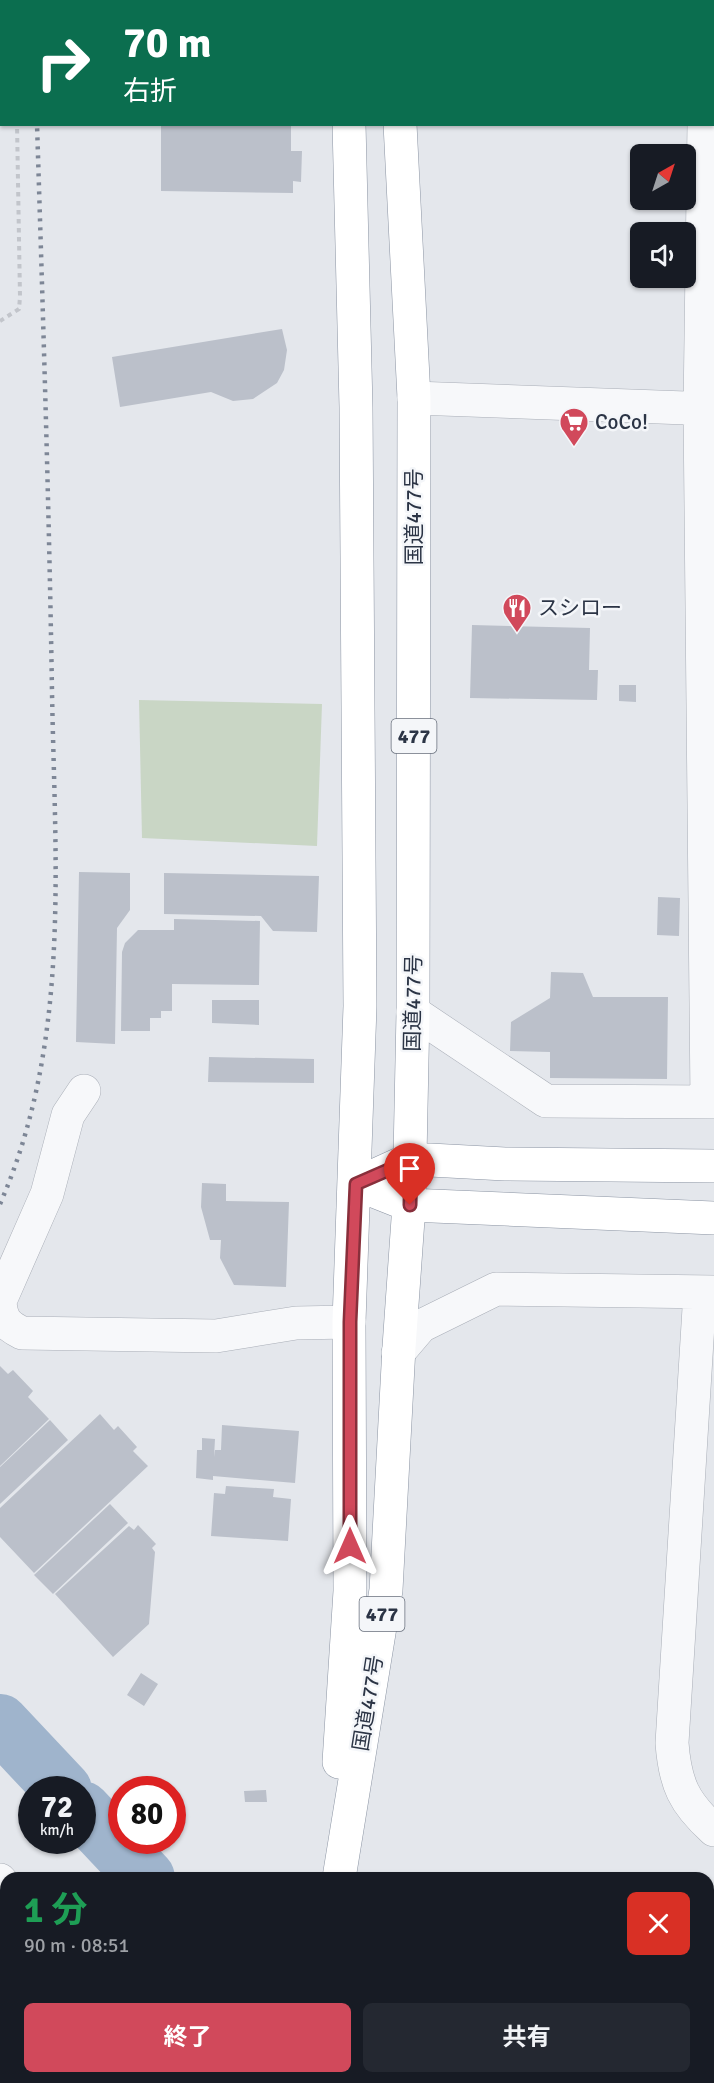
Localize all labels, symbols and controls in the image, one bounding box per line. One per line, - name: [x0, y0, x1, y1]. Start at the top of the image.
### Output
- text: 70 m: [123, 18, 212, 69]
- icon: right: [24, 24, 102, 102]
- text: 右折: [123, 75, 177, 108]
- north arrow: [630, 144, 696, 210]
- map controls: [630, 144, 696, 288]
- button: sound: [630, 222, 696, 288]
- supermarket icon: CoCo!: [558, 406, 590, 448]
- place label: CoCo!: [595, 409, 648, 435]
- street label: 国道477号: [401, 468, 427, 566]
- restaurant icon: スシロー: [501, 592, 533, 634]
- place label: スシロー: [538, 595, 622, 621]
- road number: 477: [392, 719, 436, 753]
- street label: 国道477号: [399, 954, 427, 1052]
- pin: [384, 1143, 435, 1205]
- icon: arrive: [393, 1152, 426, 1185]
- position arrow: [318, 1514, 382, 1578]
- road number: 477: [360, 1597, 404, 1631]
- street label: 国道477号: [348, 1653, 388, 1753]
- speed limit sign: 80: [108, 1776, 186, 1854]
- text: 72: [41, 1789, 73, 1826]
- text: km/h: [40, 1821, 74, 1839]
- text: 1 分: [24, 1888, 87, 1933]
- button: close: [627, 1892, 690, 1955]
- text: 90 m · 08:51: [24, 1933, 129, 1958]
- button: 終了: [24, 2003, 351, 2072]
- button: 共有: [363, 2003, 690, 2072]

